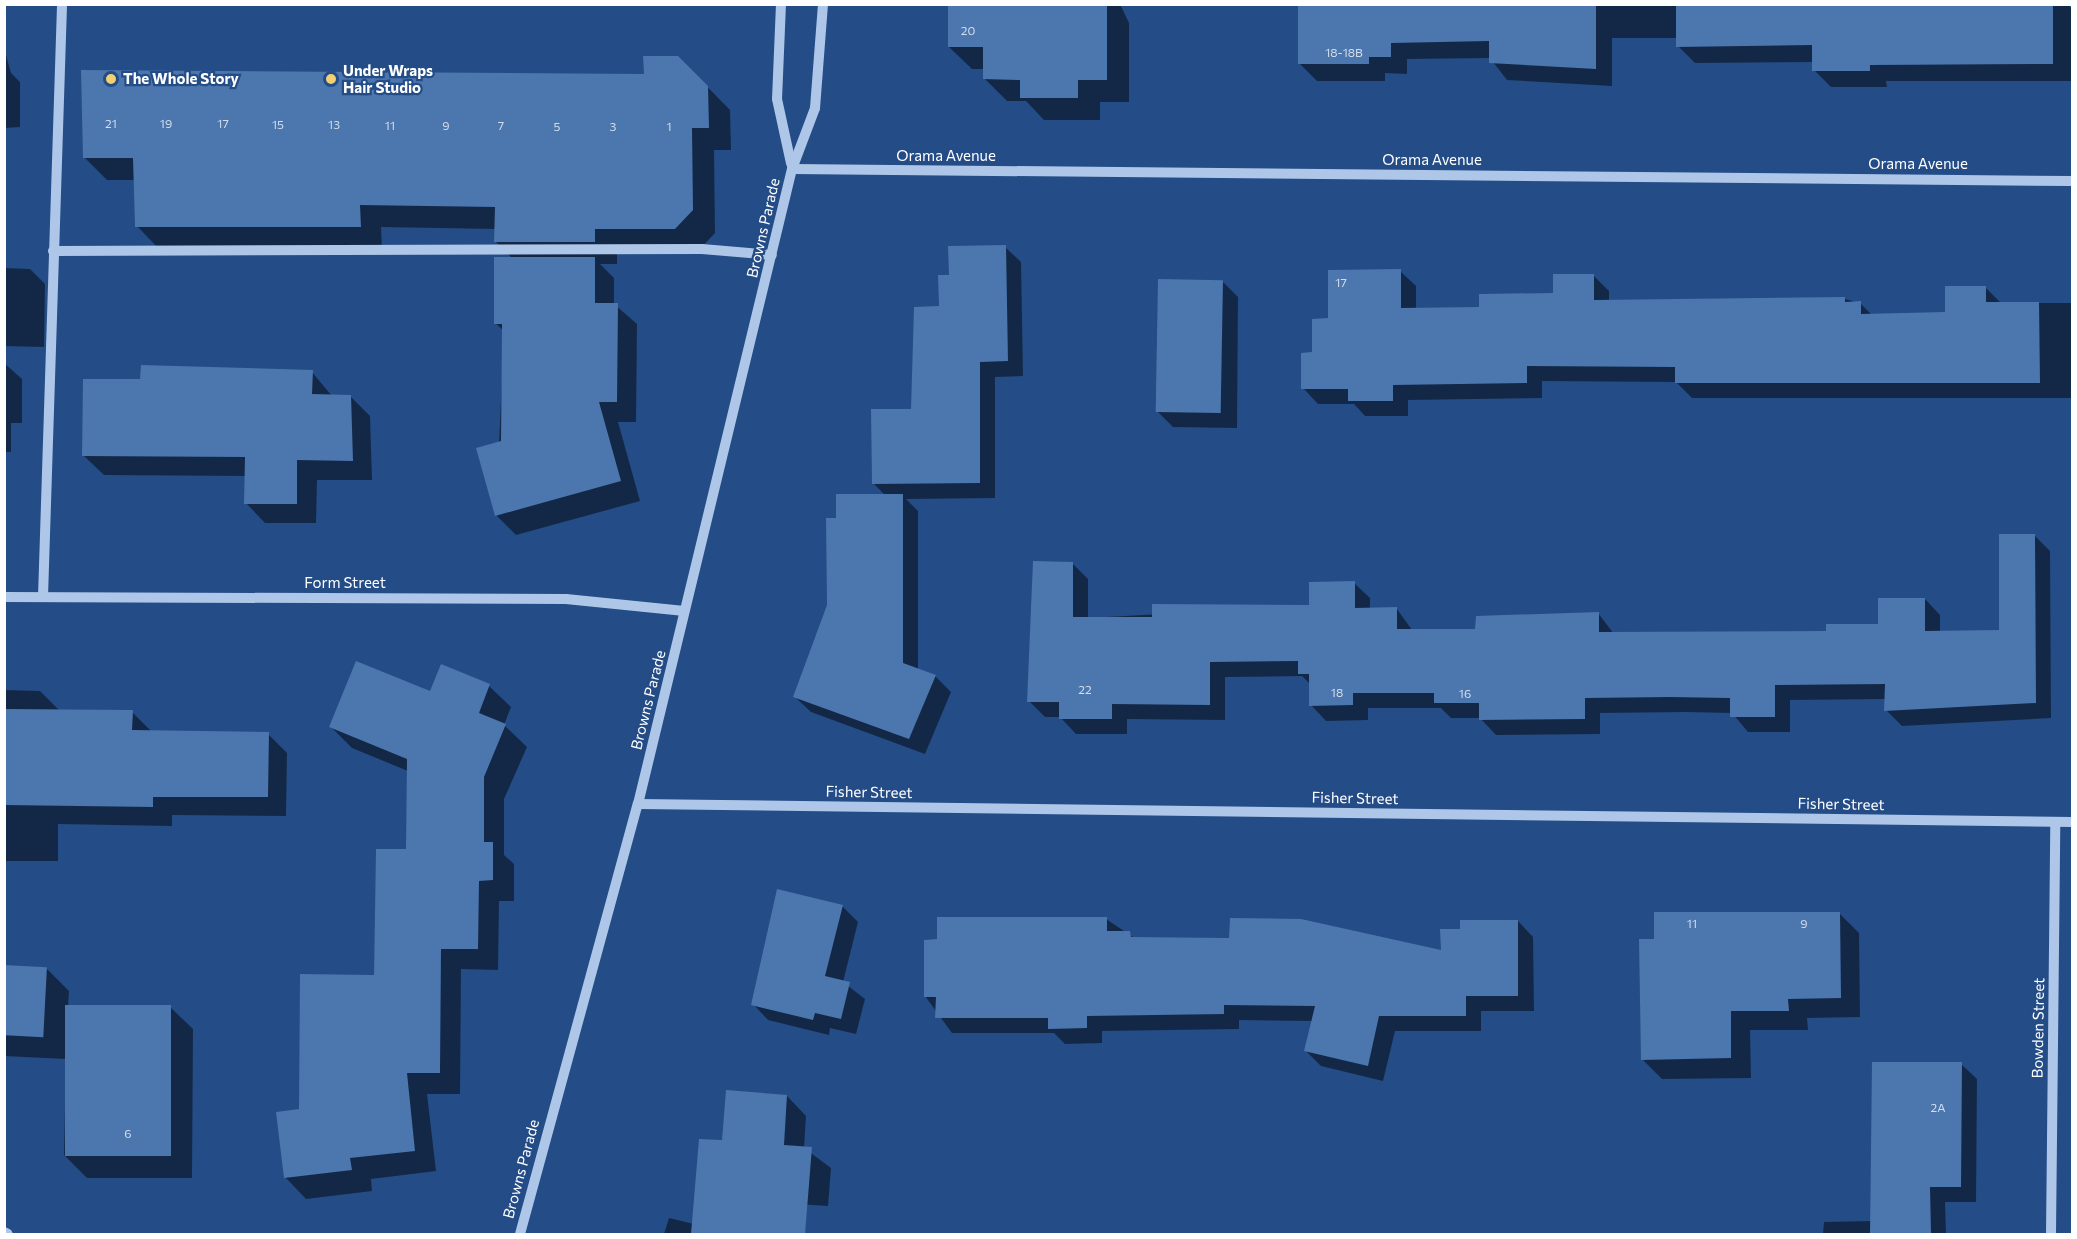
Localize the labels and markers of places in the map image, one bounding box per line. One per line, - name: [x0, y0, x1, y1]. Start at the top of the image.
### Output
- place label: Under Wraps Hair Studio: [343, 61, 433, 96]
- place label: The Whole Story: [123, 70, 239, 88]
- marker: The Whole Story: [104, 72, 118, 86]
- marker: Under Wraps Hair Studio: [324, 72, 338, 86]

